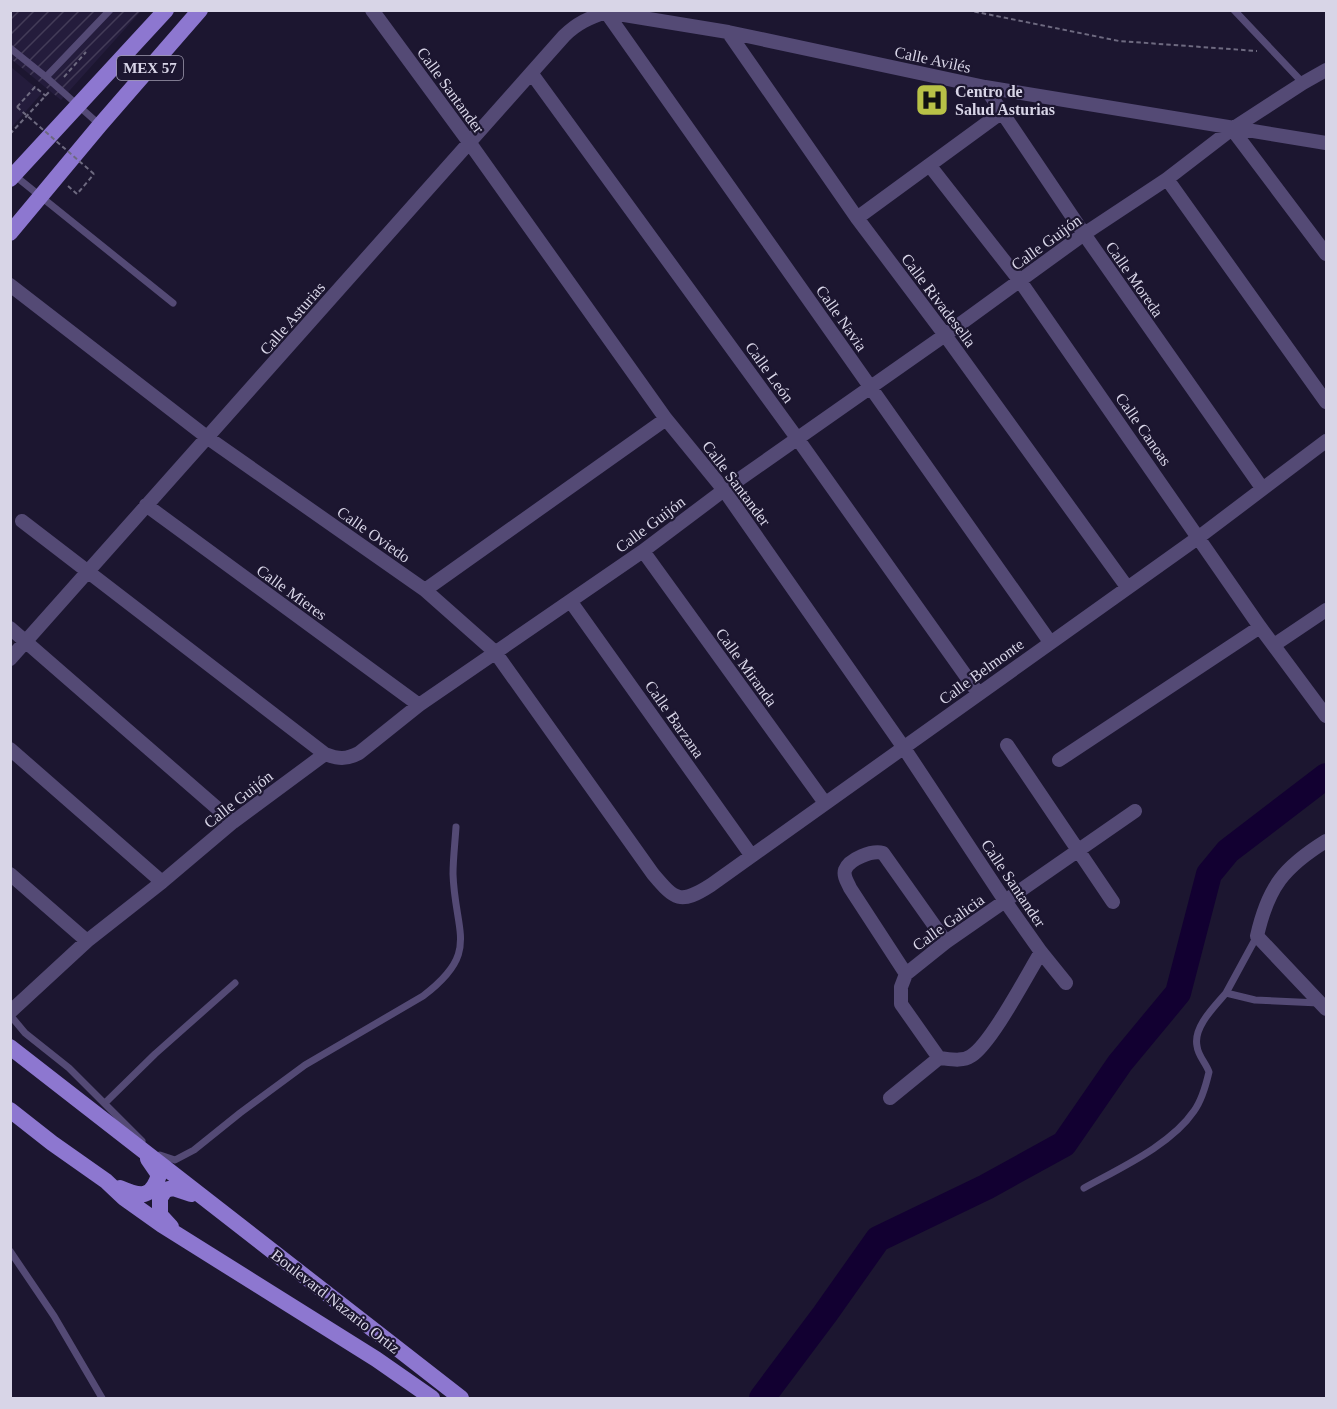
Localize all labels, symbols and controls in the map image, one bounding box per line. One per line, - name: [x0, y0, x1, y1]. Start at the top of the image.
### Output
- street label: Calle Avilés: [893, 43, 973, 76]
- street label: Calle Santander: [414, 44, 488, 137]
- road number: MEX 57: [117, 56, 183, 80]
- hospital icon: Centro de Salud Asturias: [914, 82, 950, 118]
- place label: Centro de Salud Asturias: [955, 83, 1055, 118]
- street label: Calle Guijón: [1008, 211, 1085, 274]
- street label: Calle Moreda: [1103, 239, 1167, 320]
- street label: Calle Rivadesella: [898, 250, 979, 350]
- street label: Calle Asturias: [256, 279, 328, 358]
- street label: Calle Navia: [813, 282, 870, 354]
- street label: Calle León: [742, 339, 797, 406]
- street label: Calle Canoas: [1112, 390, 1175, 469]
- street label: Calle Santander: [699, 438, 774, 530]
- street label: Calle Guijón: [612, 493, 689, 557]
- street label: Calle Oviedo: [334, 503, 413, 566]
- street label: Calle Mieres: [253, 561, 330, 623]
- street label: Calle Miranda: [713, 625, 781, 709]
- street label: Calle Belmonte: [936, 635, 1027, 708]
- street label: Calle Barzana: [642, 677, 707, 761]
- street label: Calle Guijón: [201, 767, 277, 832]
- street label: Calle Santander: [978, 836, 1049, 931]
- street label: Calle Galicia: [909, 891, 987, 954]
- street label: Boulevard Nazario Ortiz: [268, 1246, 403, 1357]

